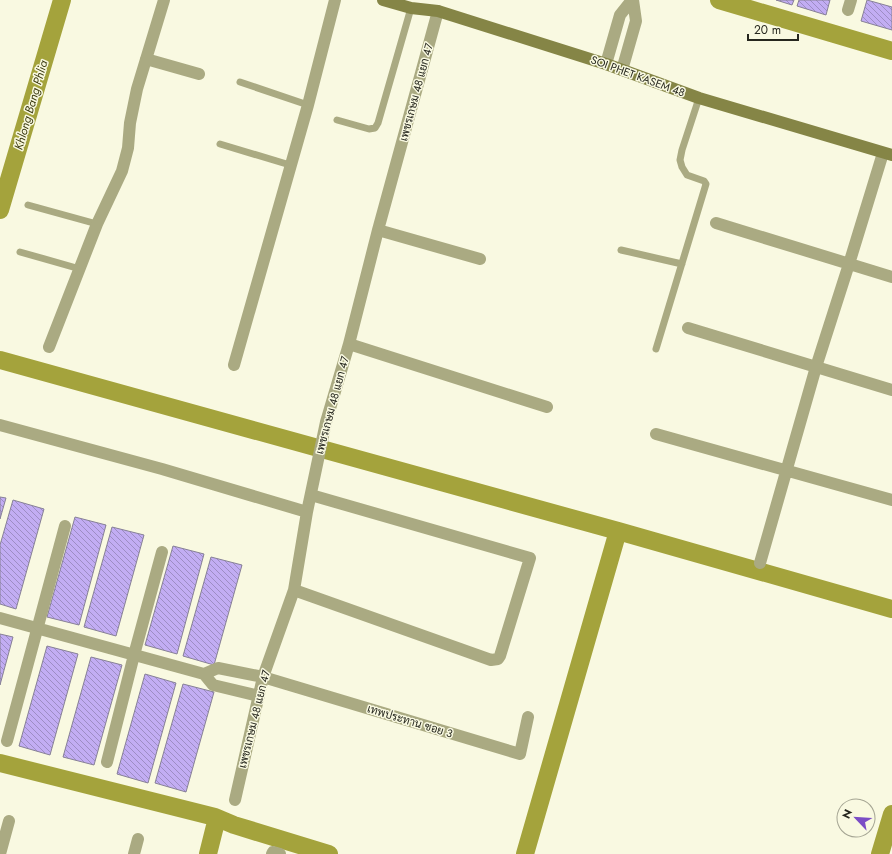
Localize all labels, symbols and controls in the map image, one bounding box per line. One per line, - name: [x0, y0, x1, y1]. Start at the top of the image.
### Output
- scale bar: [748, 16, 798, 42]
- text: 20 m: [754, 21, 781, 39]
- street label: เพชรเกษม 48 แยก 47: [395, 41, 437, 143]
- street label: SOI PHET KASEM 48: [589, 52, 687, 100]
- water label: Khlong Bang Phlia: [10, 58, 52, 152]
- street label: เพชรเกษม 48 แยก 47: [311, 354, 353, 456]
- street label: เพชรเกษม 48 แยก 47: [234, 668, 274, 770]
- street label: เทพประทาน ซอย 3: [365, 700, 455, 742]
- north arrow: [836, 798, 876, 838]
- text: N: [838, 806, 856, 821]

